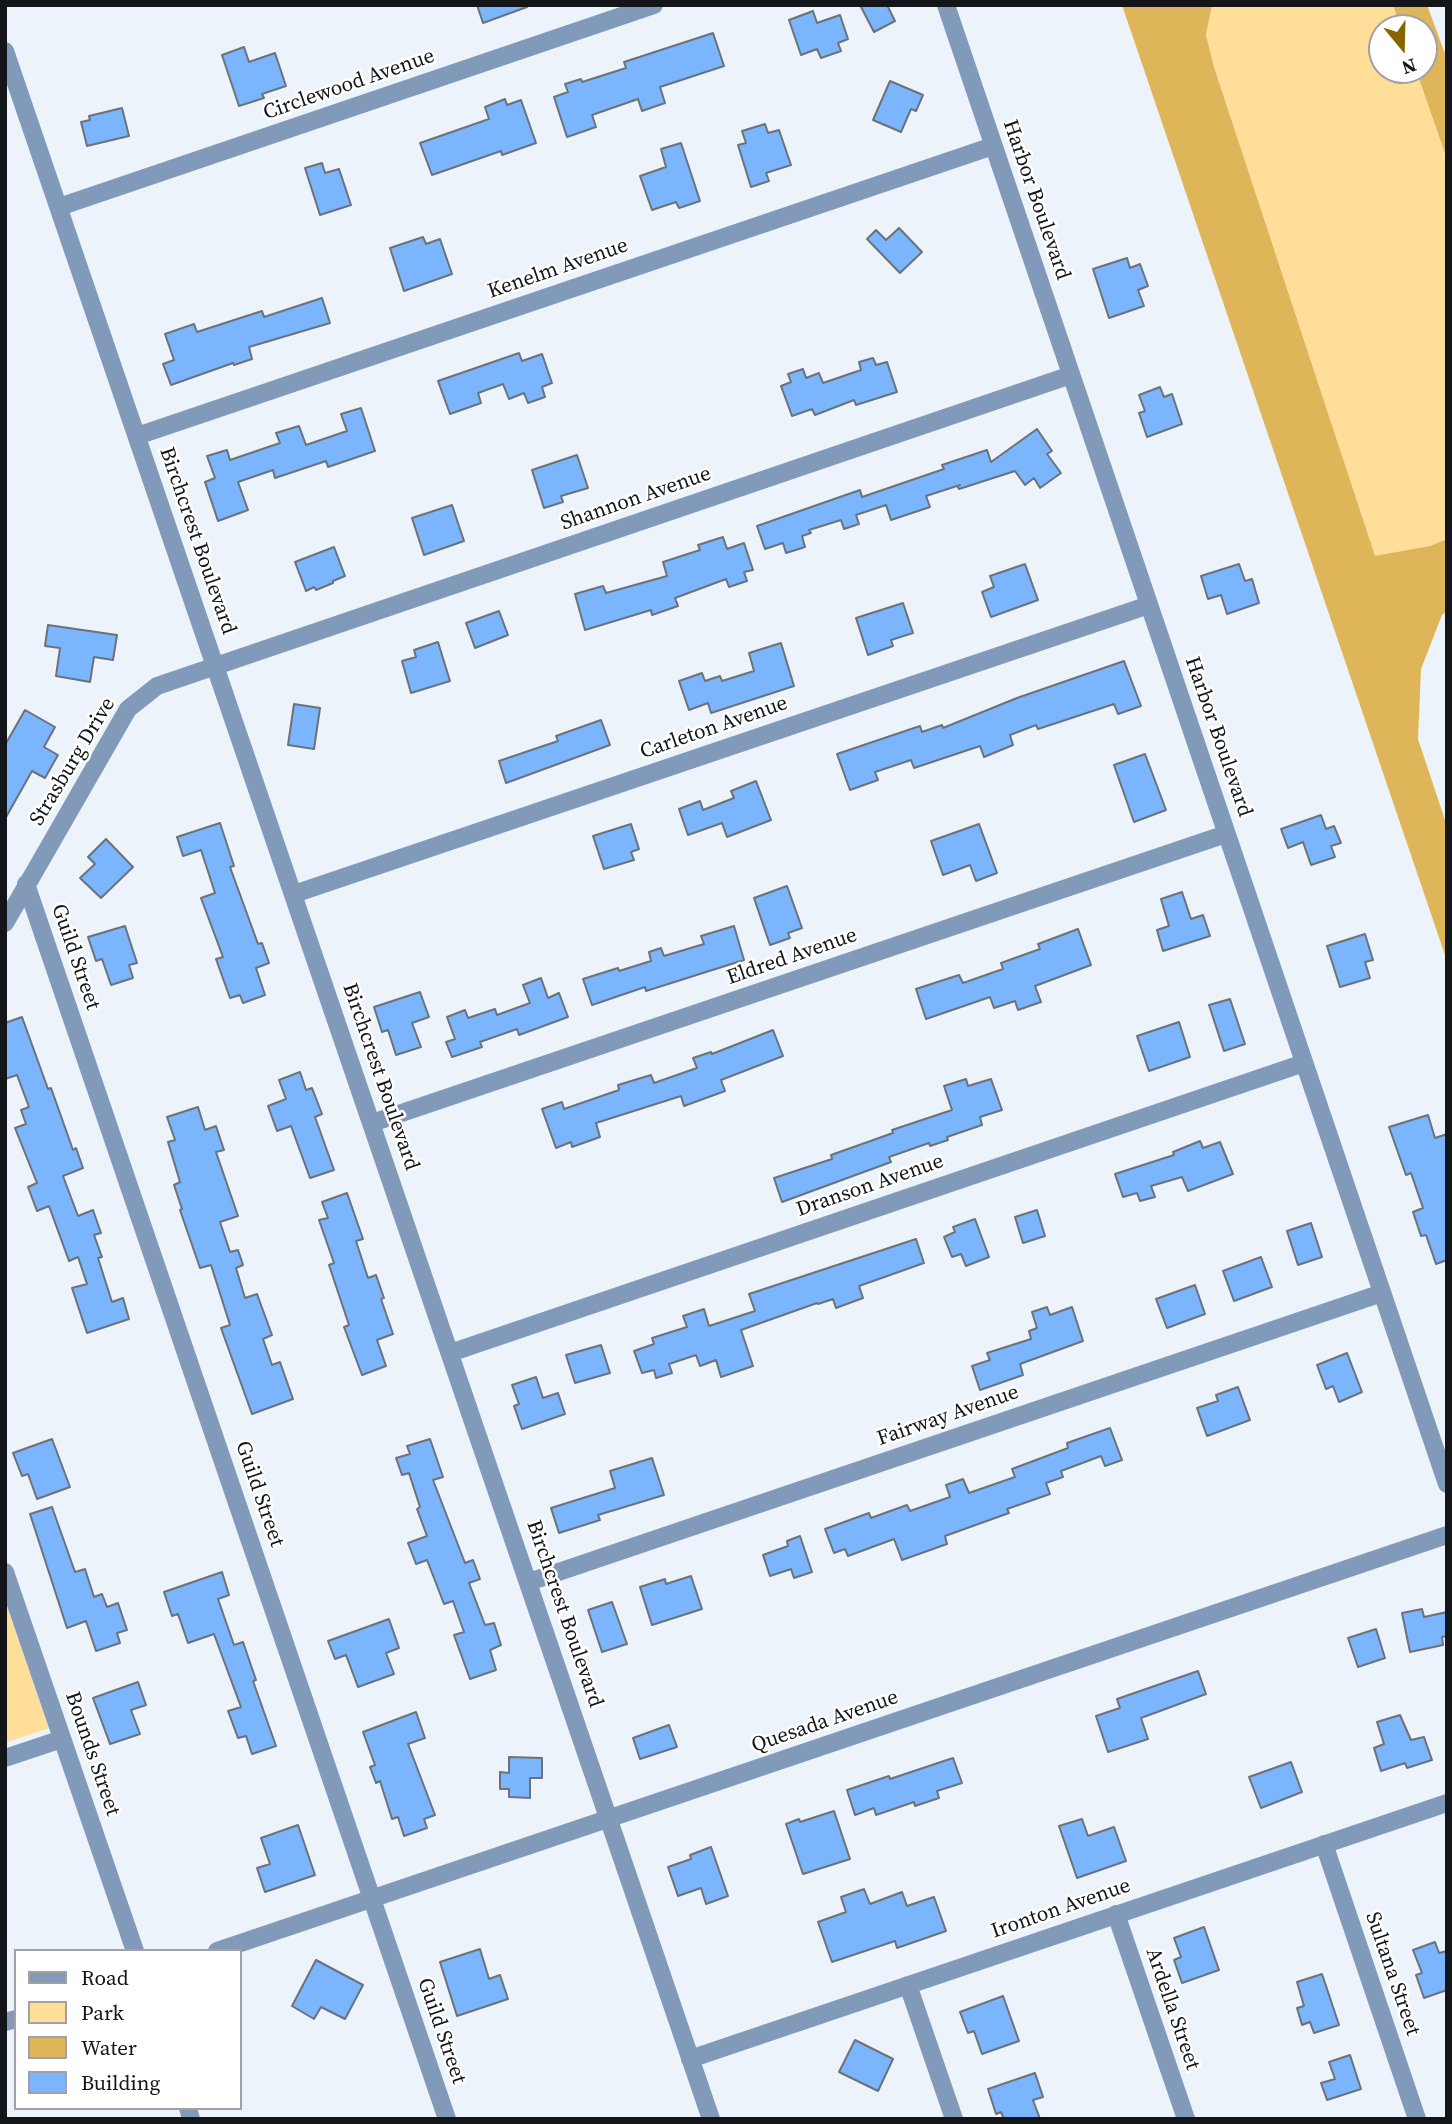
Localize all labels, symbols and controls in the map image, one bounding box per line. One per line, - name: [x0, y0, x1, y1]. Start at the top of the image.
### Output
- north arrow: [1368, 14, 1438, 84]
- street label: Circlewood Avenue: [260, 44, 438, 126]
- text: N: [1398, 52, 1420, 82]
- street label: Harbor Boulevard: [997, 117, 1075, 283]
- street label: Kenelm Avenue: [485, 233, 631, 305]
- street label: Birchcrest Boulevard: [153, 444, 241, 638]
- street label: Shannon Avenue: [558, 461, 714, 537]
- street label: Harbor Boulevard: [1179, 654, 1257, 820]
- street label: Carleton Avenue: [637, 691, 791, 765]
- street label: Strasburg Drive: [25, 693, 121, 831]
- street label: Guild Street: [45, 901, 105, 1013]
- street label: Eldred Avenue: [724, 923, 860, 991]
- street label: Birchcrest Boulevard: [336, 980, 424, 1174]
- street label: Dranson Avenue: [793, 1149, 947, 1223]
- street label: Fairway Avenue: [874, 1380, 1022, 1452]
- street label: Guild Street: [229, 1438, 289, 1550]
- street label: Birchcrest Boulevard: [520, 1517, 608, 1711]
- street label: Quesada Avenue: [748, 1685, 902, 1759]
- street label: Bounds Street: [59, 1689, 125, 1819]
- street label: Ironton Avenue: [988, 1873, 1134, 1945]
- street label: Sultana Street: [1359, 1909, 1425, 2039]
- street label: Ardella Street: [1139, 1945, 1205, 2073]
- legend: [14, 1949, 242, 2110]
- text: Road: [81, 1963, 129, 1992]
- street label: Guild Street: [411, 1975, 471, 2087]
- text: Park: [81, 1998, 124, 2027]
- text: Water: [81, 2033, 137, 2062]
- text: Building: [81, 2068, 160, 2097]

